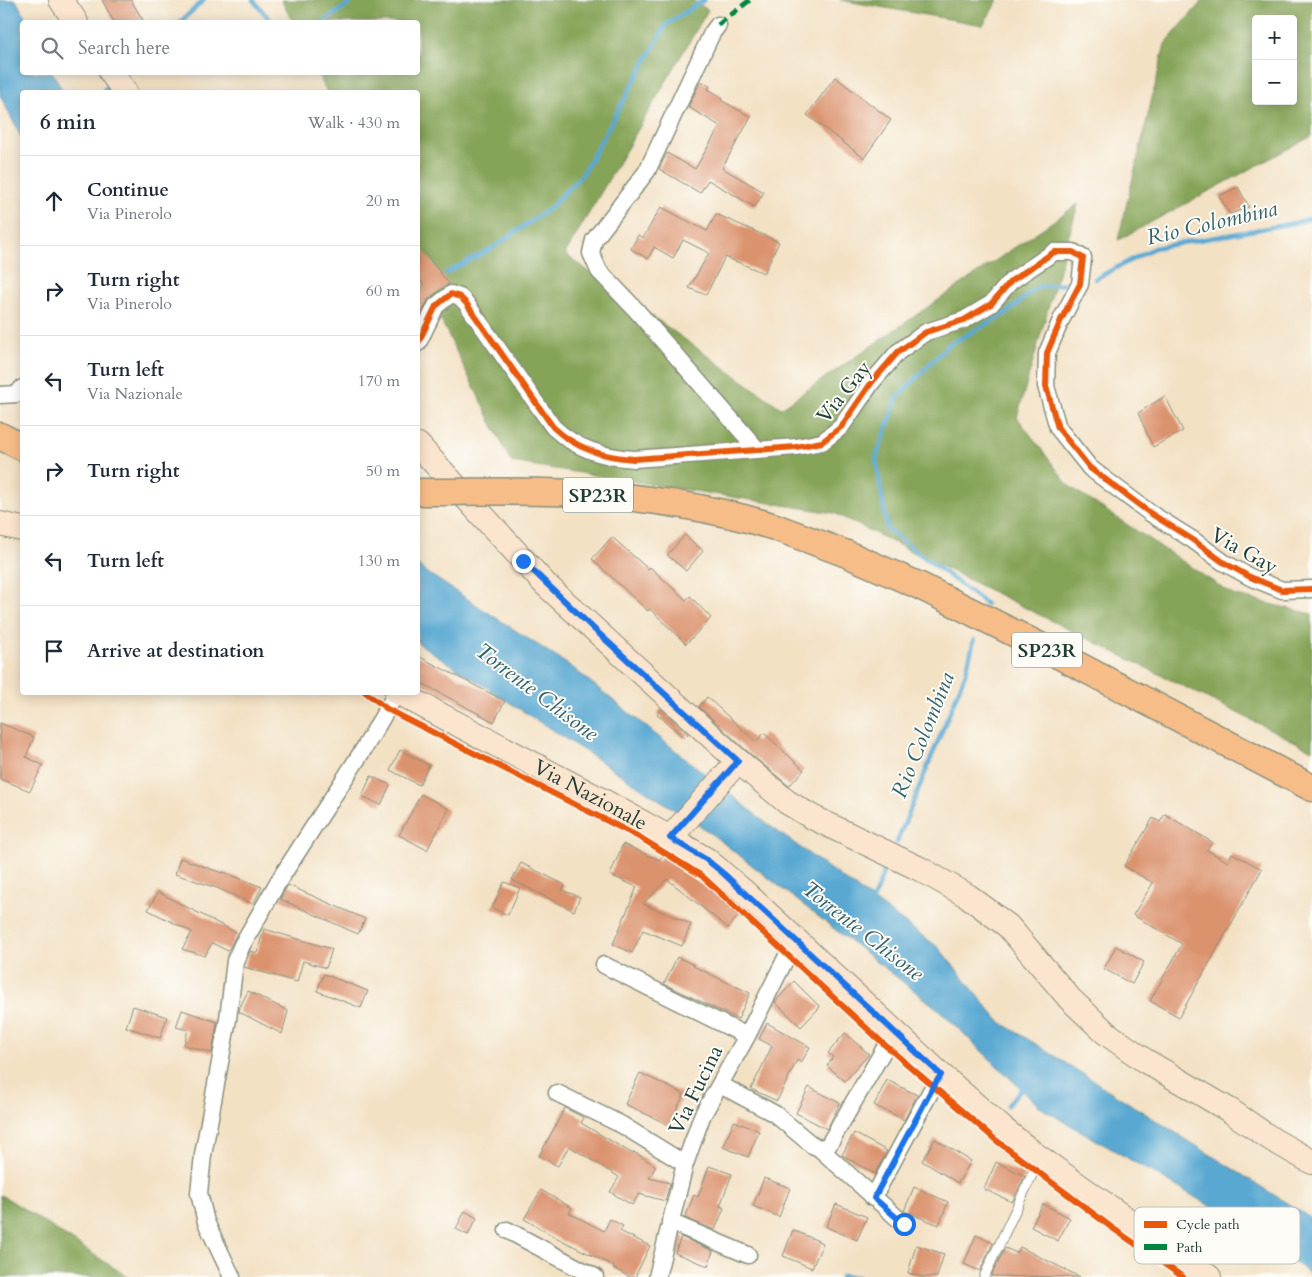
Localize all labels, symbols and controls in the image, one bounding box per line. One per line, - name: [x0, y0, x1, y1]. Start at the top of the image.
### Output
- map controls: [1252, 15, 1297, 105]
- button: +: [1252, 15, 1297, 60]
- search box: [20, 20, 420, 75]
- icon: search: [38, 34, 66, 62]
- text: Search here: [78, 35, 170, 61]
- button: −: [1252, 60, 1297, 105]
- text: 6 min: [40, 108, 96, 137]
- text: Walk · 430 m: [308, 112, 400, 134]
- text: Continue: [87, 177, 169, 203]
- icon: ahead: [40, 187, 68, 215]
- text: 20 m: [366, 190, 400, 212]
- water label: Rio Colombina: [1144, 193, 1280, 253]
- text: Via Pinerolo: [87, 203, 172, 225]
- text: Turn right: [87, 267, 179, 293]
- icon: right: [40, 277, 68, 305]
- text: 60 m: [366, 280, 400, 302]
- text: Via Pinerolo: [87, 293, 172, 315]
- street label: Via Gay: [810, 355, 878, 429]
- text: Turn left: [87, 357, 164, 383]
- icon: left: [40, 367, 68, 395]
- text: 170 m: [358, 370, 400, 392]
- text: Via Nazionale: [87, 383, 183, 405]
- icon: right: [40, 457, 68, 485]
- text: Turn right: [87, 458, 179, 484]
- text: 50 m: [366, 460, 400, 482]
- road number: SP23R: [563, 478, 633, 512]
- street label: Via Gay: [1205, 521, 1283, 581]
- icon: left: [40, 547, 68, 575]
- text: Turn left: [87, 548, 164, 574]
- text: 130 m: [358, 550, 400, 572]
- route end: [512, 550, 535, 573]
- road number: SP23R: [1012, 632, 1082, 668]
- water label: Torrente Chisone: [469, 636, 605, 748]
- icon: arrive: [40, 637, 68, 665]
- text: Arrive at destination: [87, 638, 264, 664]
- water label: Rio Colombina: [884, 667, 962, 802]
- street label: Via Nazionale: [528, 752, 653, 837]
- water label: Torrente Chisone: [796, 874, 930, 988]
- street label: Via Fucina: [662, 1040, 730, 1140]
- legend: [1134, 1207, 1300, 1264]
- route start: [893, 1213, 916, 1236]
- text: Cycle path: [1176, 1215, 1240, 1234]
- text: Path: [1176, 1238, 1203, 1257]

